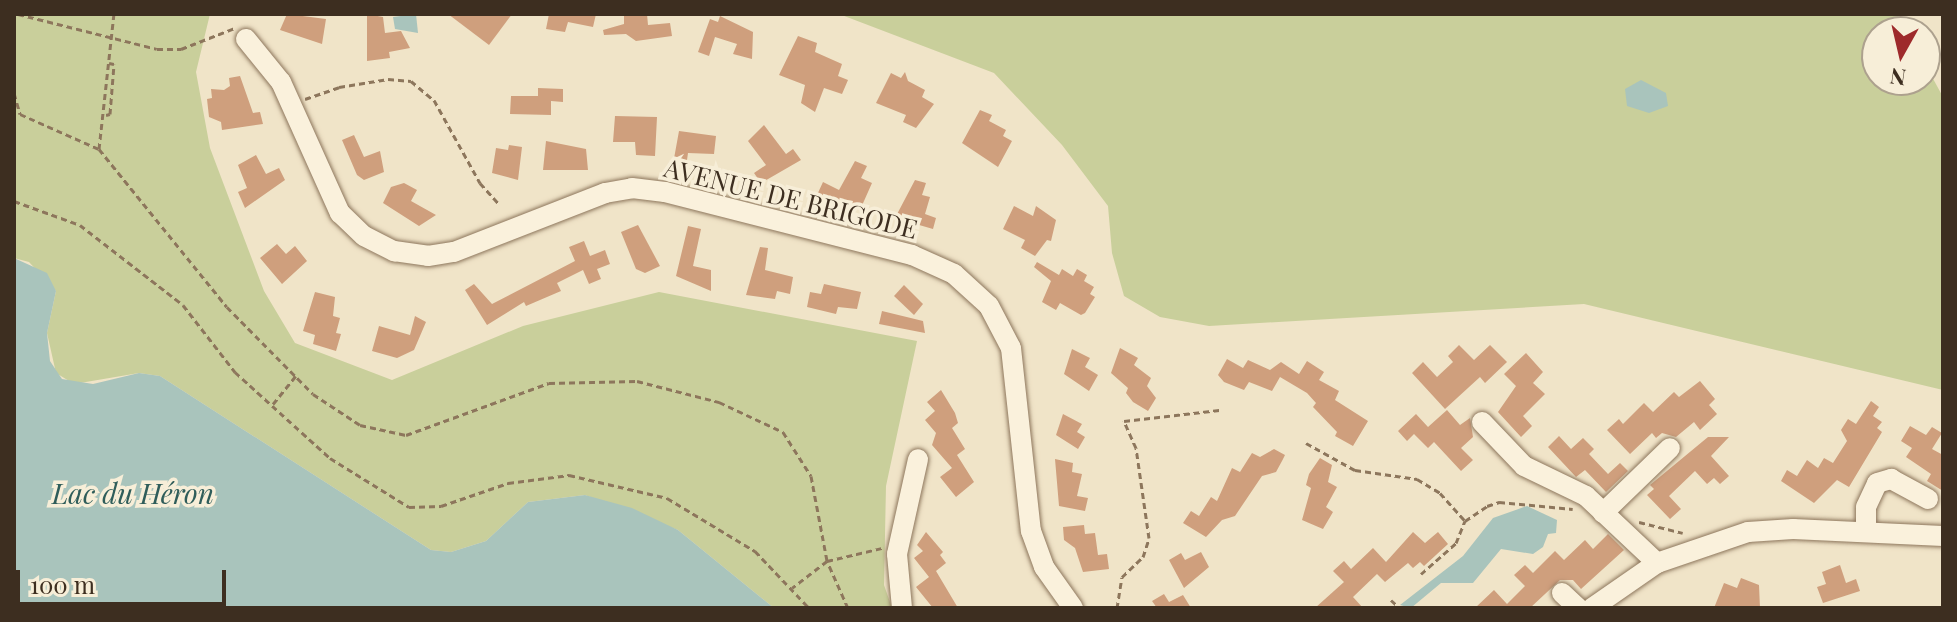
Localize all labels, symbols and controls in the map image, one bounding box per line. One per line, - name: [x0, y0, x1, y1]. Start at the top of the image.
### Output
- north arrow: [1861, 16, 1941, 96]
- text: N: [1888, 62, 1908, 94]
- street label: AVENUE DE BRIGODE: [661, 151, 921, 245]
- water label: Lac du Héron: [52, 476, 214, 510]
- scale bar: [20, 554, 230, 604]
- text: 100 m: [30, 568, 95, 600]

